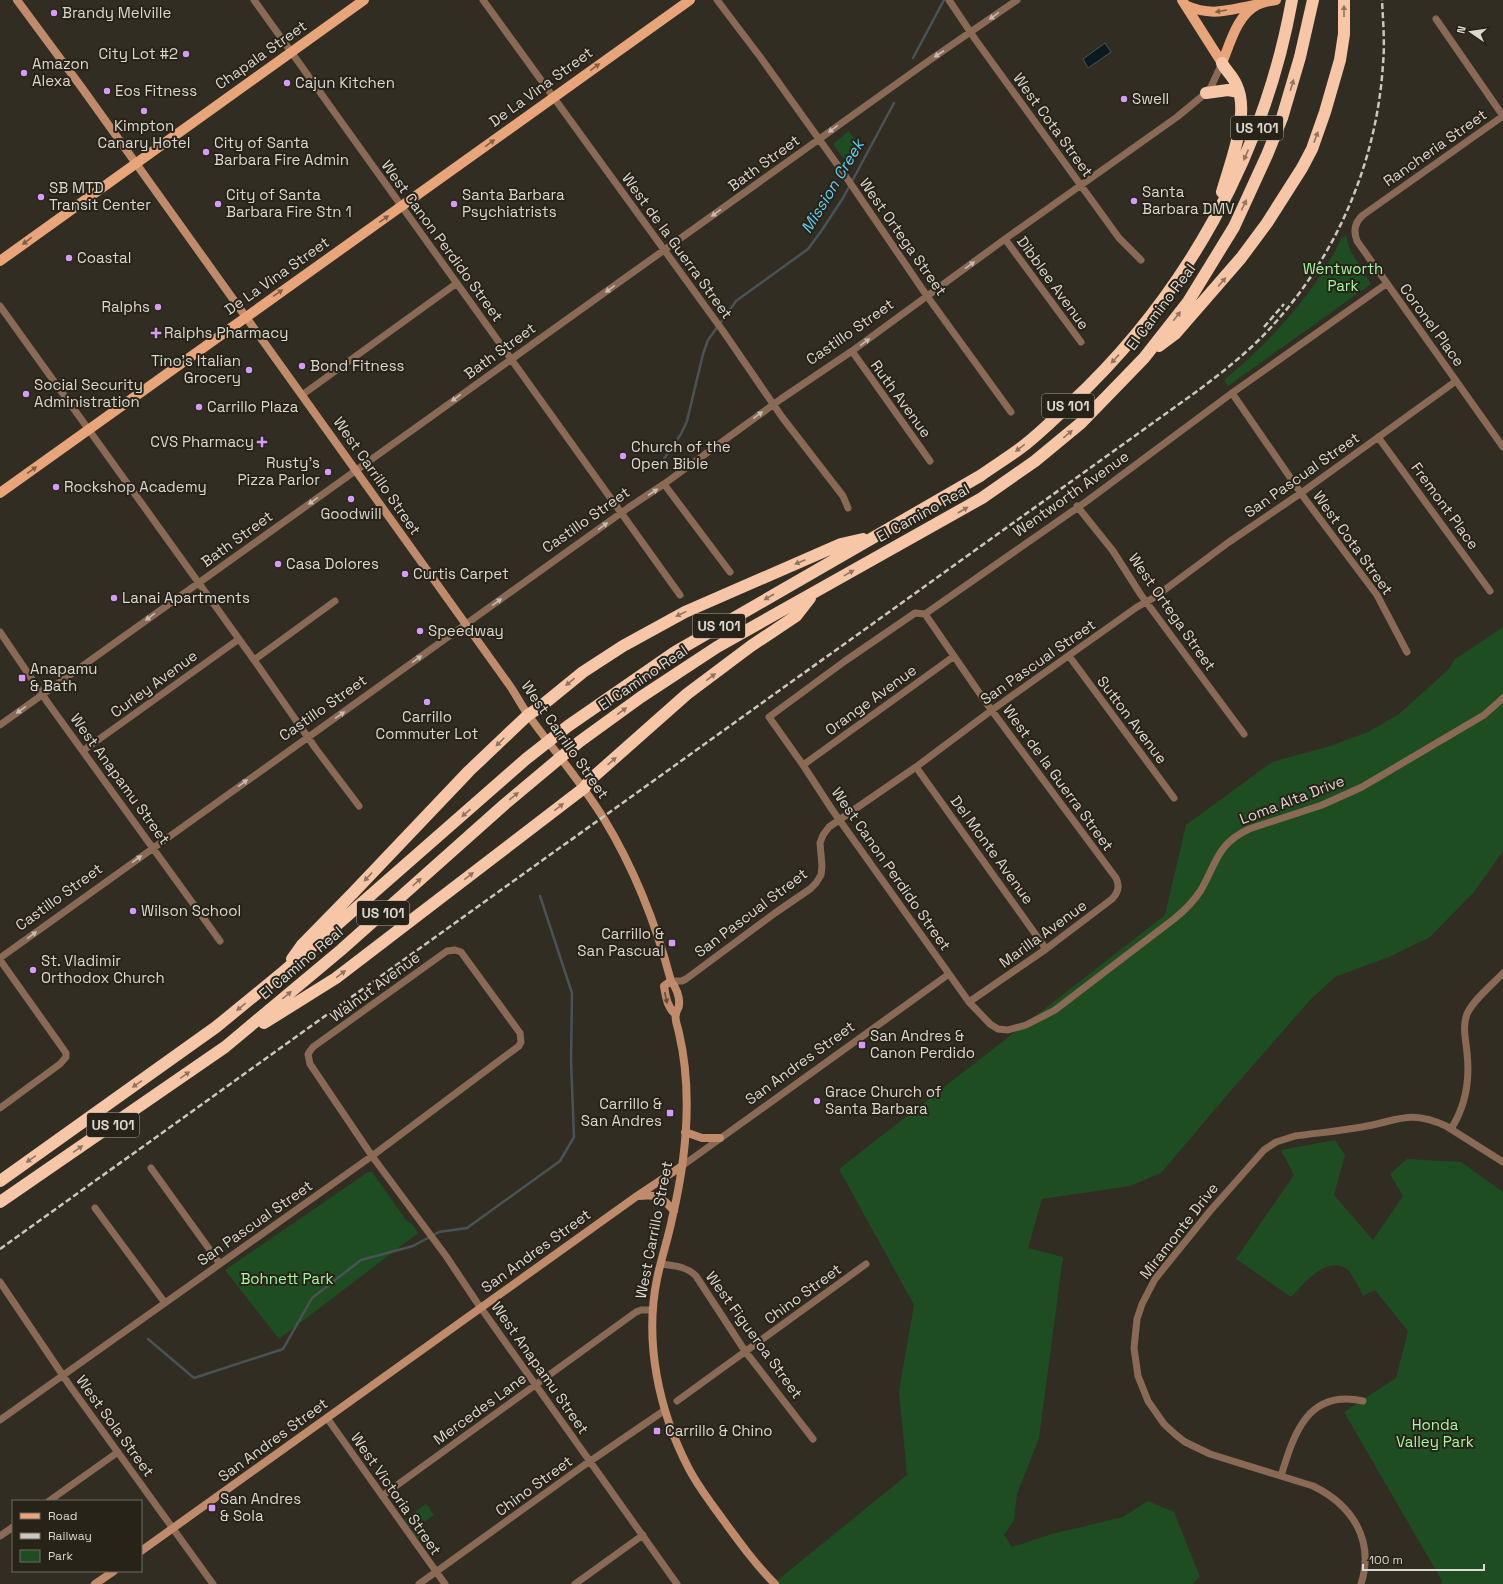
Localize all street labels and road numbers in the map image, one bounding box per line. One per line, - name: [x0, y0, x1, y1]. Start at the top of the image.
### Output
- street label: Chapala Street: [211, 16, 310, 93]
- street label: De La Vina Street: [485, 43, 596, 131]
- street label: West Cota Street: [1009, 69, 1098, 181]
- street label: Rancheria Street: [1379, 105, 1490, 190]
- road number: US 101: [1231, 116, 1283, 140]
- street label: Bath Street: [724, 130, 803, 195]
- street label: West Canon Perdido Street: [377, 156, 507, 325]
- street label: West de la Guerra Street: [618, 169, 737, 323]
- street label: West Ortega Street: [856, 174, 951, 299]
- street label: De La Vina Street: [221, 232, 333, 319]
- street label: Dibblee Avenue: [1013, 232, 1094, 333]
- street label: El Camino Real: [1122, 260, 1199, 354]
- street label: Coronel Place: [1396, 279, 1469, 370]
- street label: Castillo Street: [802, 294, 897, 369]
- street label: Bath Street: [460, 318, 539, 383]
- street label: Ruth Avenue: [867, 356, 936, 441]
- road number: US 101: [1042, 394, 1094, 418]
- street label: West Carrillo Street: [330, 413, 425, 539]
- street label: San Pascual Street: [1240, 428, 1363, 521]
- street label: Wentworth Avenue: [1009, 446, 1132, 541]
- street label: Fremont Place: [1407, 458, 1483, 553]
- street label: El Camino Real: [873, 479, 973, 546]
- street label: Castillo Street: [538, 482, 633, 557]
- street label: West Cota Street: [1309, 487, 1398, 599]
- street label: Bath Street: [197, 506, 276, 571]
- street label: West Ortega Street: [1125, 549, 1220, 674]
- road number: US 101: [693, 614, 745, 638]
- street label: San Pascual Street: [976, 615, 1099, 708]
- street label: El Camino Real: [594, 641, 691, 714]
- street label: Curley Avenue: [107, 646, 201, 722]
- street label: Orange Avenue: [821, 660, 920, 739]
- street label: Castillo Street: [275, 670, 370, 745]
- street label: Sutton Avenue: [1093, 672, 1172, 768]
- street label: West Carrillo Street: [518, 677, 613, 803]
- street label: West de la Guerra Street: [999, 701, 1118, 855]
- street label: West Anapamu Street: [66, 709, 174, 848]
- street label: Loma Alta Drive: [1237, 771, 1347, 828]
- street label: West Canon Perdido Street: [828, 783, 955, 954]
- street label: Del Monte Avenue: [947, 792, 1038, 908]
- street label: Castillo Street: [12, 859, 106, 935]
- street label: San Pascual Street: [691, 864, 811, 961]
- street label: Marilla Avenue: [995, 895, 1090, 972]
- road number: US 101: [357, 901, 409, 925]
- street label: El Camino Real: [255, 922, 347, 1003]
- street label: Walnut Avenue: [326, 947, 424, 1026]
- street label: San Andres Street: [741, 1016, 858, 1109]
- road number: US 101: [87, 1113, 139, 1137]
- street label: West Carrillo Street: [631, 1159, 676, 1300]
- street label: San Pascual Street: [193, 1176, 316, 1269]
- street label: Miramonte Drive: [1135, 1179, 1222, 1283]
- street label: San Andres Street: [477, 1204, 594, 1297]
- street label: Chino Street: [760, 1259, 845, 1328]
- street label: West Figueroa Street: [702, 1267, 807, 1402]
- street label: West Anapamu Street: [488, 1298, 593, 1438]
- street label: Mercedes Lane: [430, 1368, 530, 1449]
- street label: West Sola Street: [72, 1371, 159, 1480]
- street label: San Andres Street: [214, 1393, 331, 1486]
- street label: West Victoria Street: [347, 1429, 446, 1559]
- street label: Chino Street: [491, 1451, 576, 1520]

